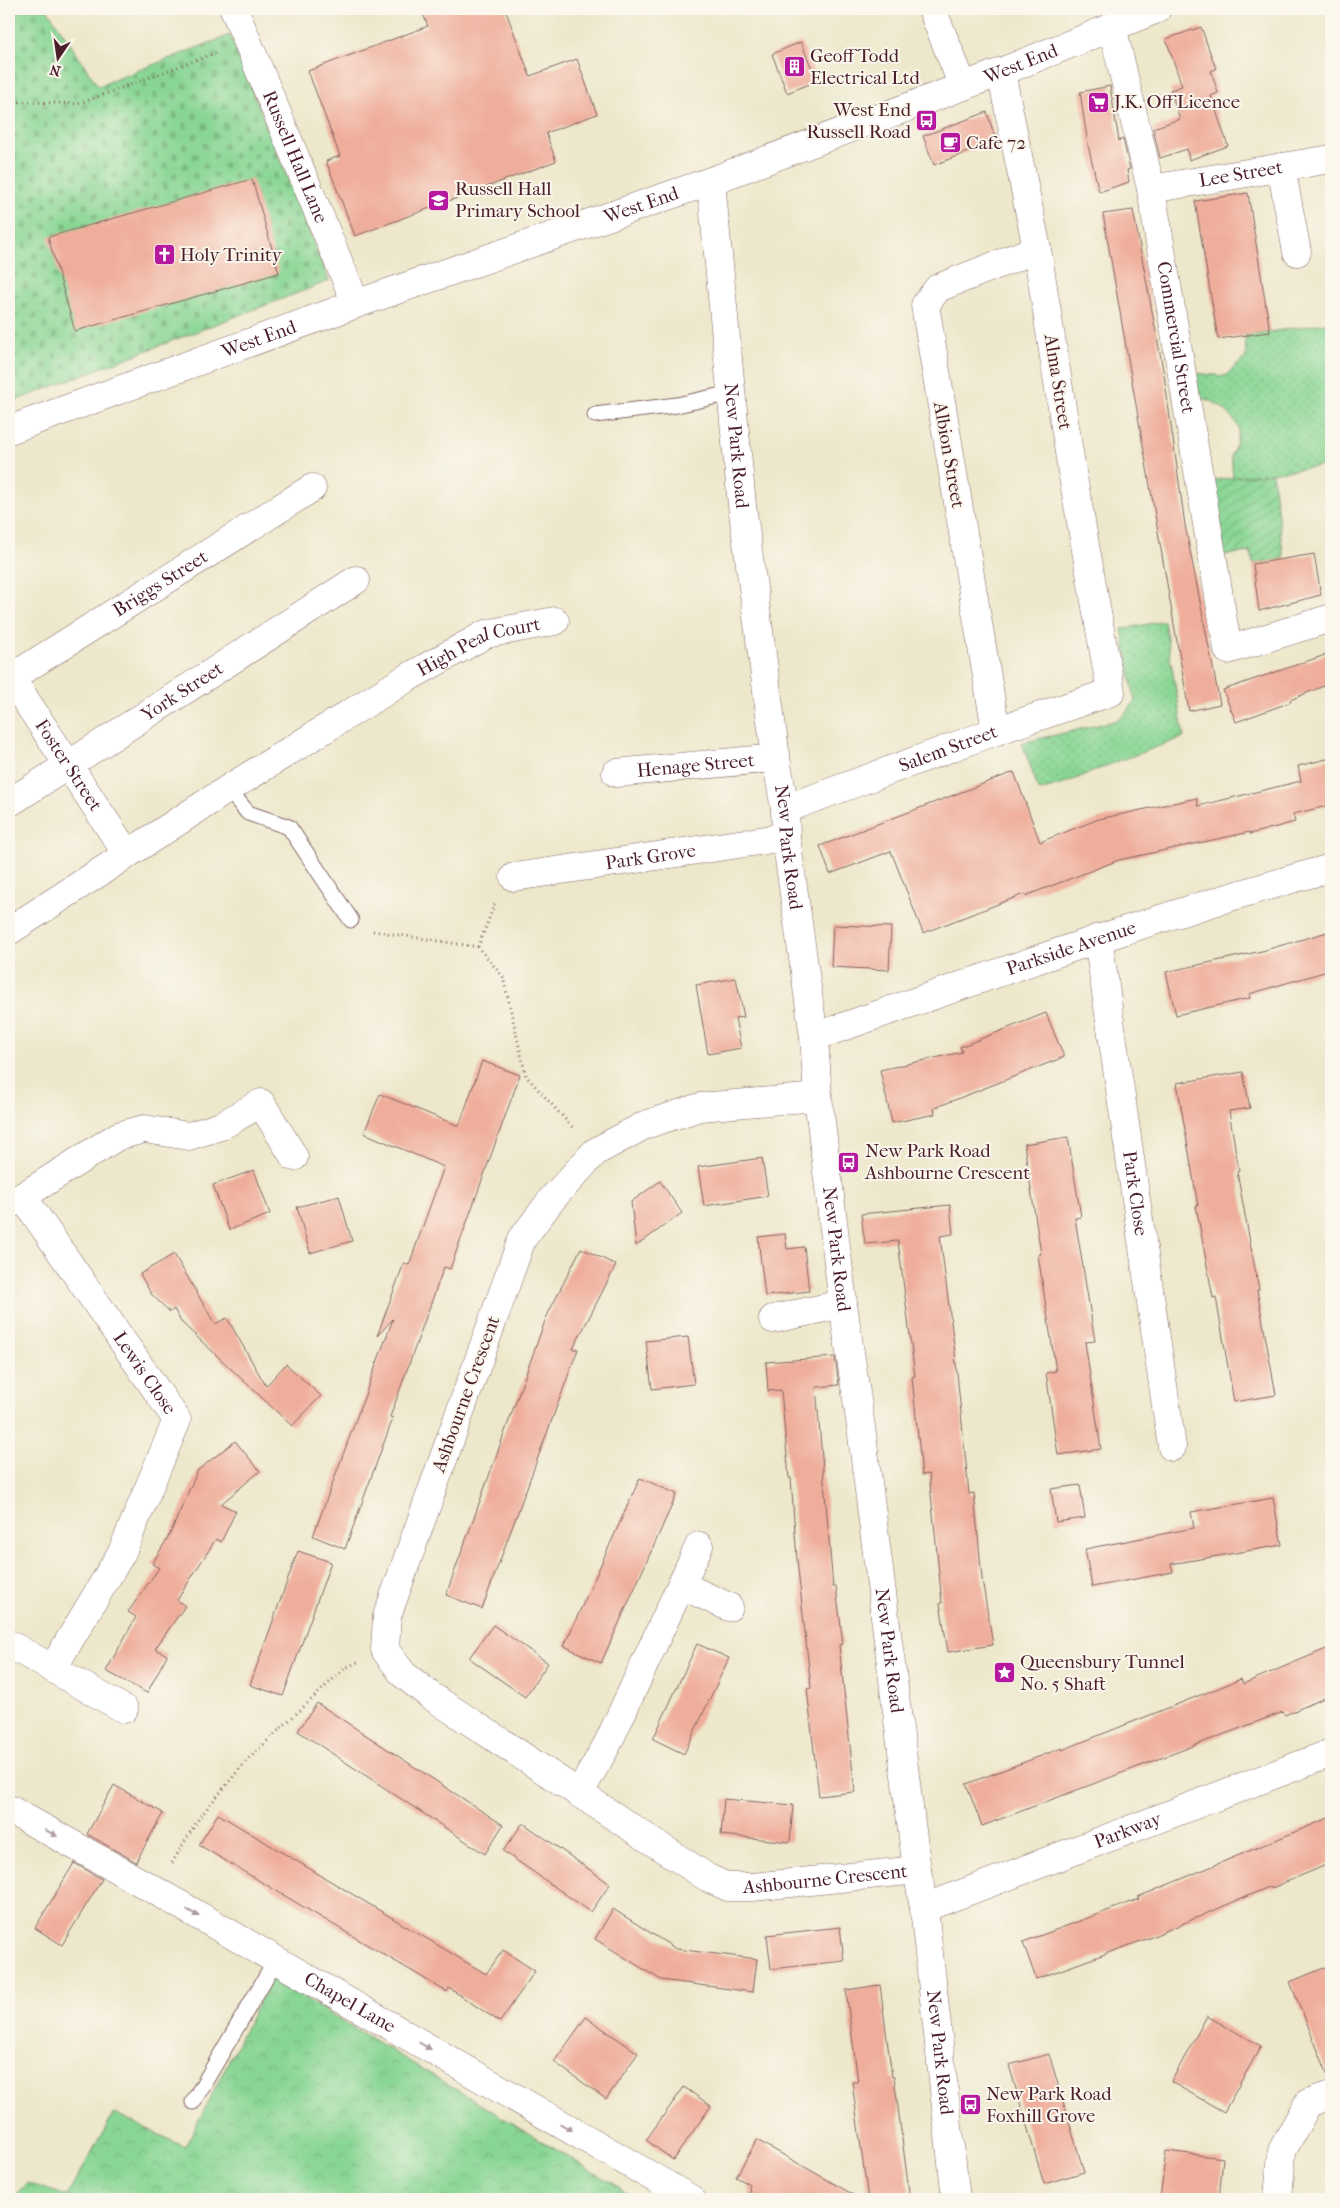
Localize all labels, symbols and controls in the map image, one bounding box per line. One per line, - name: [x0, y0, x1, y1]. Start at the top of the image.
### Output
- north arrow: [32, 32, 82, 82]
- street label: West End: [980, 39, 1061, 89]
- place label: Geoff Todd Electrical Ltd: [810, 45, 921, 89]
- building icon: Geoff Todd Electrical Ltd: [782, 55, 806, 79]
- text: N: [48, 61, 62, 80]
- street label: Russell Hall Lane: [258, 87, 332, 226]
- supermarket icon: J.K. Off Licence: [1086, 90, 1110, 114]
- place label: J.K. Off Licence: [1112, 91, 1240, 113]
- place label: West End Russell Road: [807, 99, 912, 143]
- bus stop icon: West End Russell Road: [915, 109, 939, 133]
- cafe icon: Cafe 72: [938, 131, 962, 155]
- place label: Cafe 72: [966, 132, 1026, 154]
- street label: Lee Street: [1197, 156, 1285, 192]
- place label: Russell Hall Primary School: [455, 178, 580, 222]
- street label: West End: [600, 182, 682, 229]
- school or university icon: Russell Hall Primary School: [427, 188, 451, 212]
- church icon: Holy Trinity: [152, 243, 176, 267]
- place label: Holy Trinity: [180, 244, 283, 266]
- street label: Commercial Street: [1152, 260, 1199, 415]
- street label: West End: [218, 315, 300, 363]
- street label: Alma Street: [1039, 332, 1076, 432]
- street label: New Park Road: [719, 382, 753, 510]
- street label: Albion Street: [929, 399, 969, 510]
- street label: Briggs Street: [109, 545, 212, 622]
- street label: High Peal Court: [413, 613, 542, 681]
- street label: York Street: [137, 657, 227, 726]
- street label: Foster Street: [30, 715, 107, 815]
- street label: Salem Street: [896, 720, 1001, 777]
- street label: Henage Street: [636, 749, 756, 782]
- street label: New Park Road: [770, 783, 807, 912]
- street label: Park Grove: [604, 839, 697, 874]
- street label: Parkside Avenue: [1003, 916, 1139, 980]
- place label: New Park Road Ashbourne Crescent: [864, 1140, 1030, 1184]
- street label: Park Close: [1118, 1149, 1152, 1237]
- bus stop icon: New Park Road Ashbourne Crescent: [837, 1150, 861, 1174]
- street label: New Park Road: [818, 1185, 855, 1314]
- street label: Ashbourne Crescent: [427, 1312, 505, 1476]
- street label: Lewis Close: [108, 1327, 181, 1419]
- street label: New Park Road: [870, 1587, 908, 1715]
- place label: Queensbury Tunnel No. 5 Shaft: [1020, 1651, 1185, 1695]
- place icon: Queensbury Tunnel No. 5 Shaft: [992, 1661, 1016, 1685]
- street label: Parkway: [1091, 1807, 1165, 1853]
- one-way arrow: [44, 1829, 59, 1837]
- street label: Ashbourne Crescent: [742, 1860, 909, 1898]
- one-way arrow: [186, 1908, 200, 1917]
- street label: Chapel Lane: [300, 1968, 399, 2038]
- street label: New Park Road: [922, 1989, 958, 2117]
- one-way arrow: [418, 2042, 431, 2051]
- place label: New Park Road Foxhill Grove: [986, 2083, 1112, 2127]
- bus stop icon: New Park Road Foxhill Grove: [958, 2093, 982, 2117]
- one-way arrow: [559, 2123, 572, 2132]

